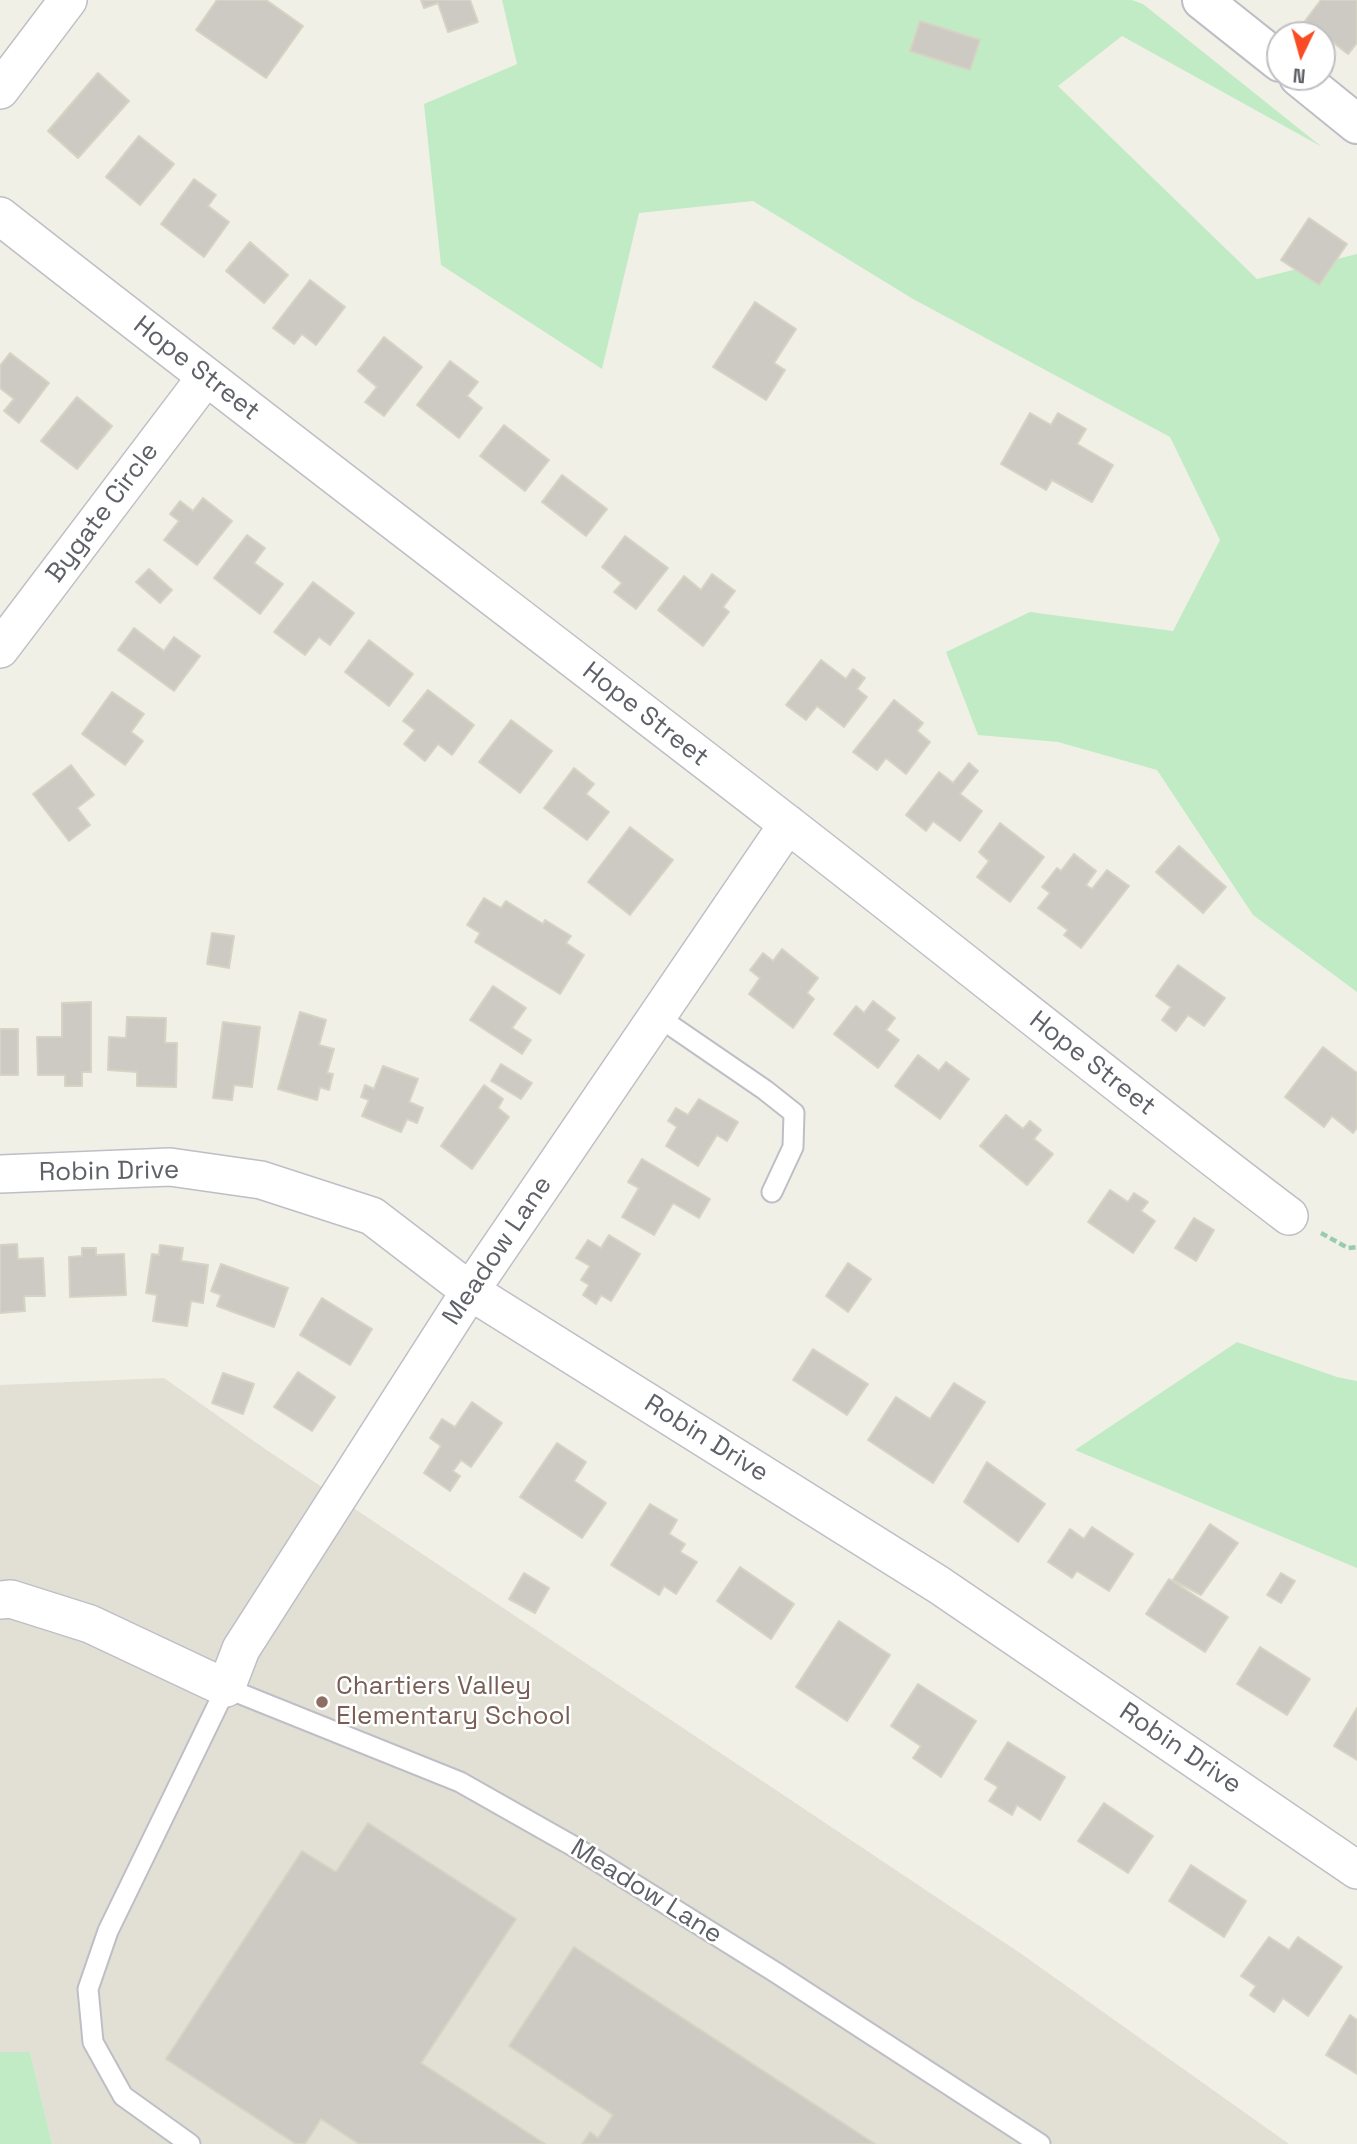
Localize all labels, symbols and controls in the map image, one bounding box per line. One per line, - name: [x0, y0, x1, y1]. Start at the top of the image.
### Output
- north arrow: [1266, 21, 1336, 91]
- text: N: [1292, 62, 1307, 88]
- street label: Hope Street: [127, 310, 265, 428]
- street label: Bygate Circle: [40, 437, 166, 589]
- street label: Hope Street: [576, 656, 714, 774]
- street label: Hope Street: [1023, 1005, 1161, 1123]
- street label: Robin Drive: [38, 1155, 180, 1189]
- street label: Meadow Lane: [437, 1171, 559, 1331]
- street label: Robin Drive: [638, 1389, 774, 1489]
- place label: Chartiers Valley Elementary School: [336, 1671, 571, 1732]
- marker: Chartiers Valley Elementary School: [314, 1694, 330, 1710]
- street label: Robin Drive: [1113, 1697, 1247, 1801]
- street label: Meadow Lane: [564, 1833, 728, 1951]

